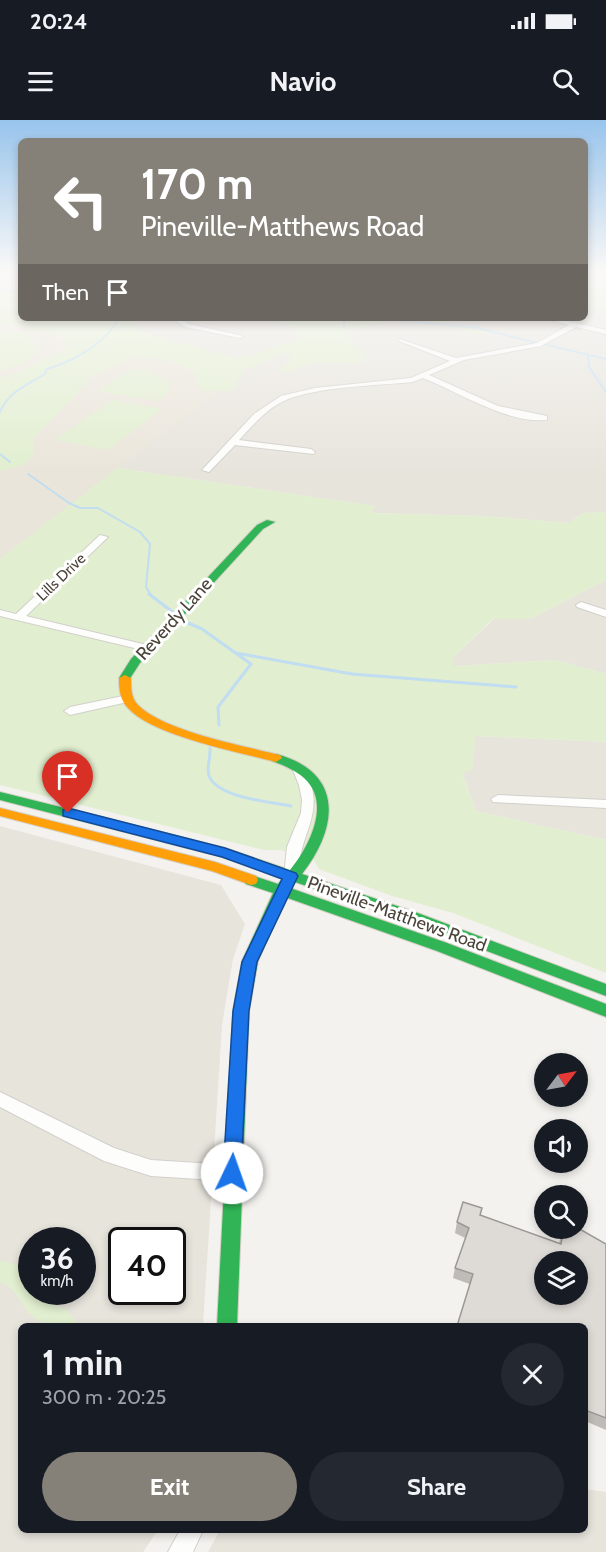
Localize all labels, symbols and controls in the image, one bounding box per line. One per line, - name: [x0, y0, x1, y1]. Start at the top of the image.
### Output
- text: 20:24: [30, 8, 87, 35]
- icon: menu: [24, 65, 57, 98]
- text: Navio: [269, 65, 337, 98]
- icon: search: [549, 65, 582, 98]
- text: 170 m: [141, 158, 253, 210]
- icon: left: [42, 162, 120, 240]
- text: Pineville-Matthews Road: [141, 210, 424, 243]
- icon: arrive: [101, 276, 134, 309]
- text: Then: [42, 279, 89, 306]
- street label: Lills Drive: [33, 549, 89, 605]
- street label: Reverdy Lane: [131, 573, 217, 665]
- pin: [42, 751, 93, 813]
- icon: arrive: [51, 760, 84, 793]
- street label: Pineville-Matthews Road: [305, 871, 489, 957]
- north arrow: [534, 1053, 588, 1107]
- map controls: [534, 1053, 588, 1305]
- button: sound: [534, 1119, 588, 1173]
- position arrow: [200, 1141, 264, 1205]
- button: search: [534, 1185, 588, 1239]
- speed limit sign: 40: [108, 1227, 186, 1305]
- text: 36: [40, 1240, 74, 1277]
- button: layers: [534, 1251, 588, 1305]
- text: km/h: [41, 1272, 73, 1290]
- text: 1 min: [42, 1340, 123, 1384]
- button: close: [501, 1343, 564, 1406]
- text: 300 m · 20:25: [42, 1385, 166, 1409]
- button: Exit: [42, 1452, 297, 1521]
- button: Share: [309, 1452, 564, 1521]

